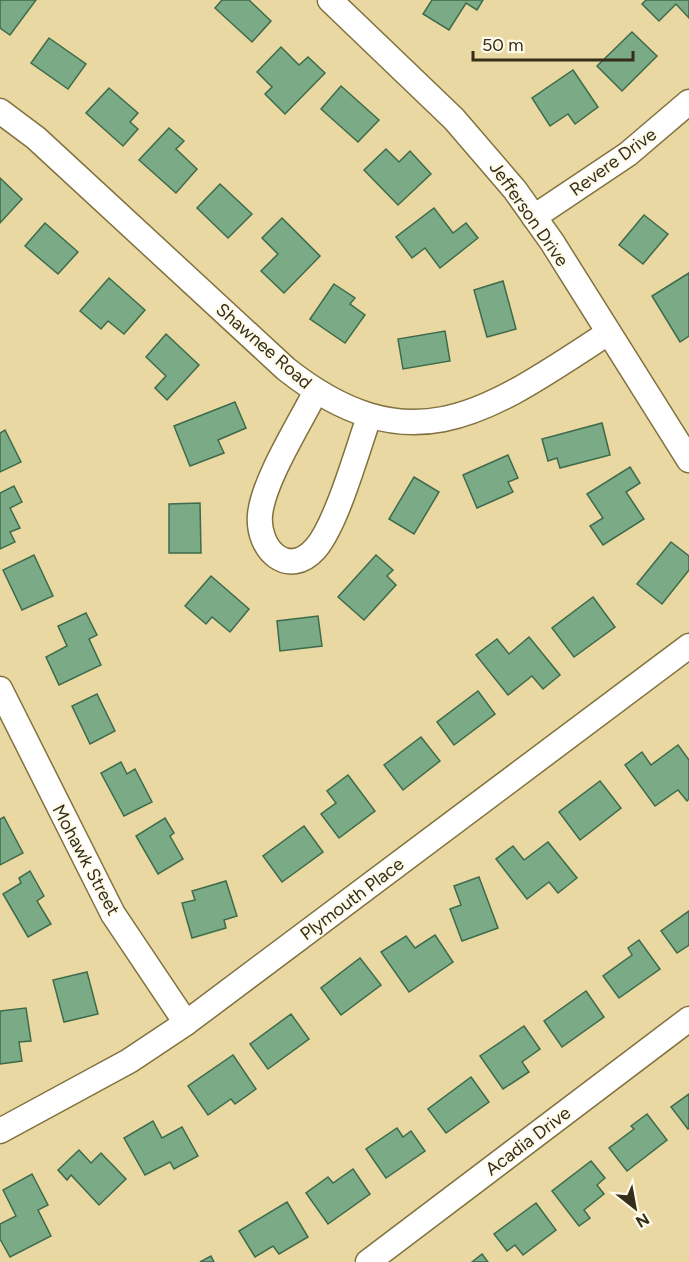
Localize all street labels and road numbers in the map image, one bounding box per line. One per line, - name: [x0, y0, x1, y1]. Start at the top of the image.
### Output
- street label: Revere Drive: [565, 123, 661, 201]
- street label: Jefferson Drive: [485, 157, 573, 271]
- street label: Shawnee Road: [212, 298, 316, 394]
- street label: Mohawk Street: [48, 801, 125, 919]
- street label: Plymouth Place: [296, 853, 408, 945]
- street label: Acadia Drive: [481, 1102, 575, 1180]

